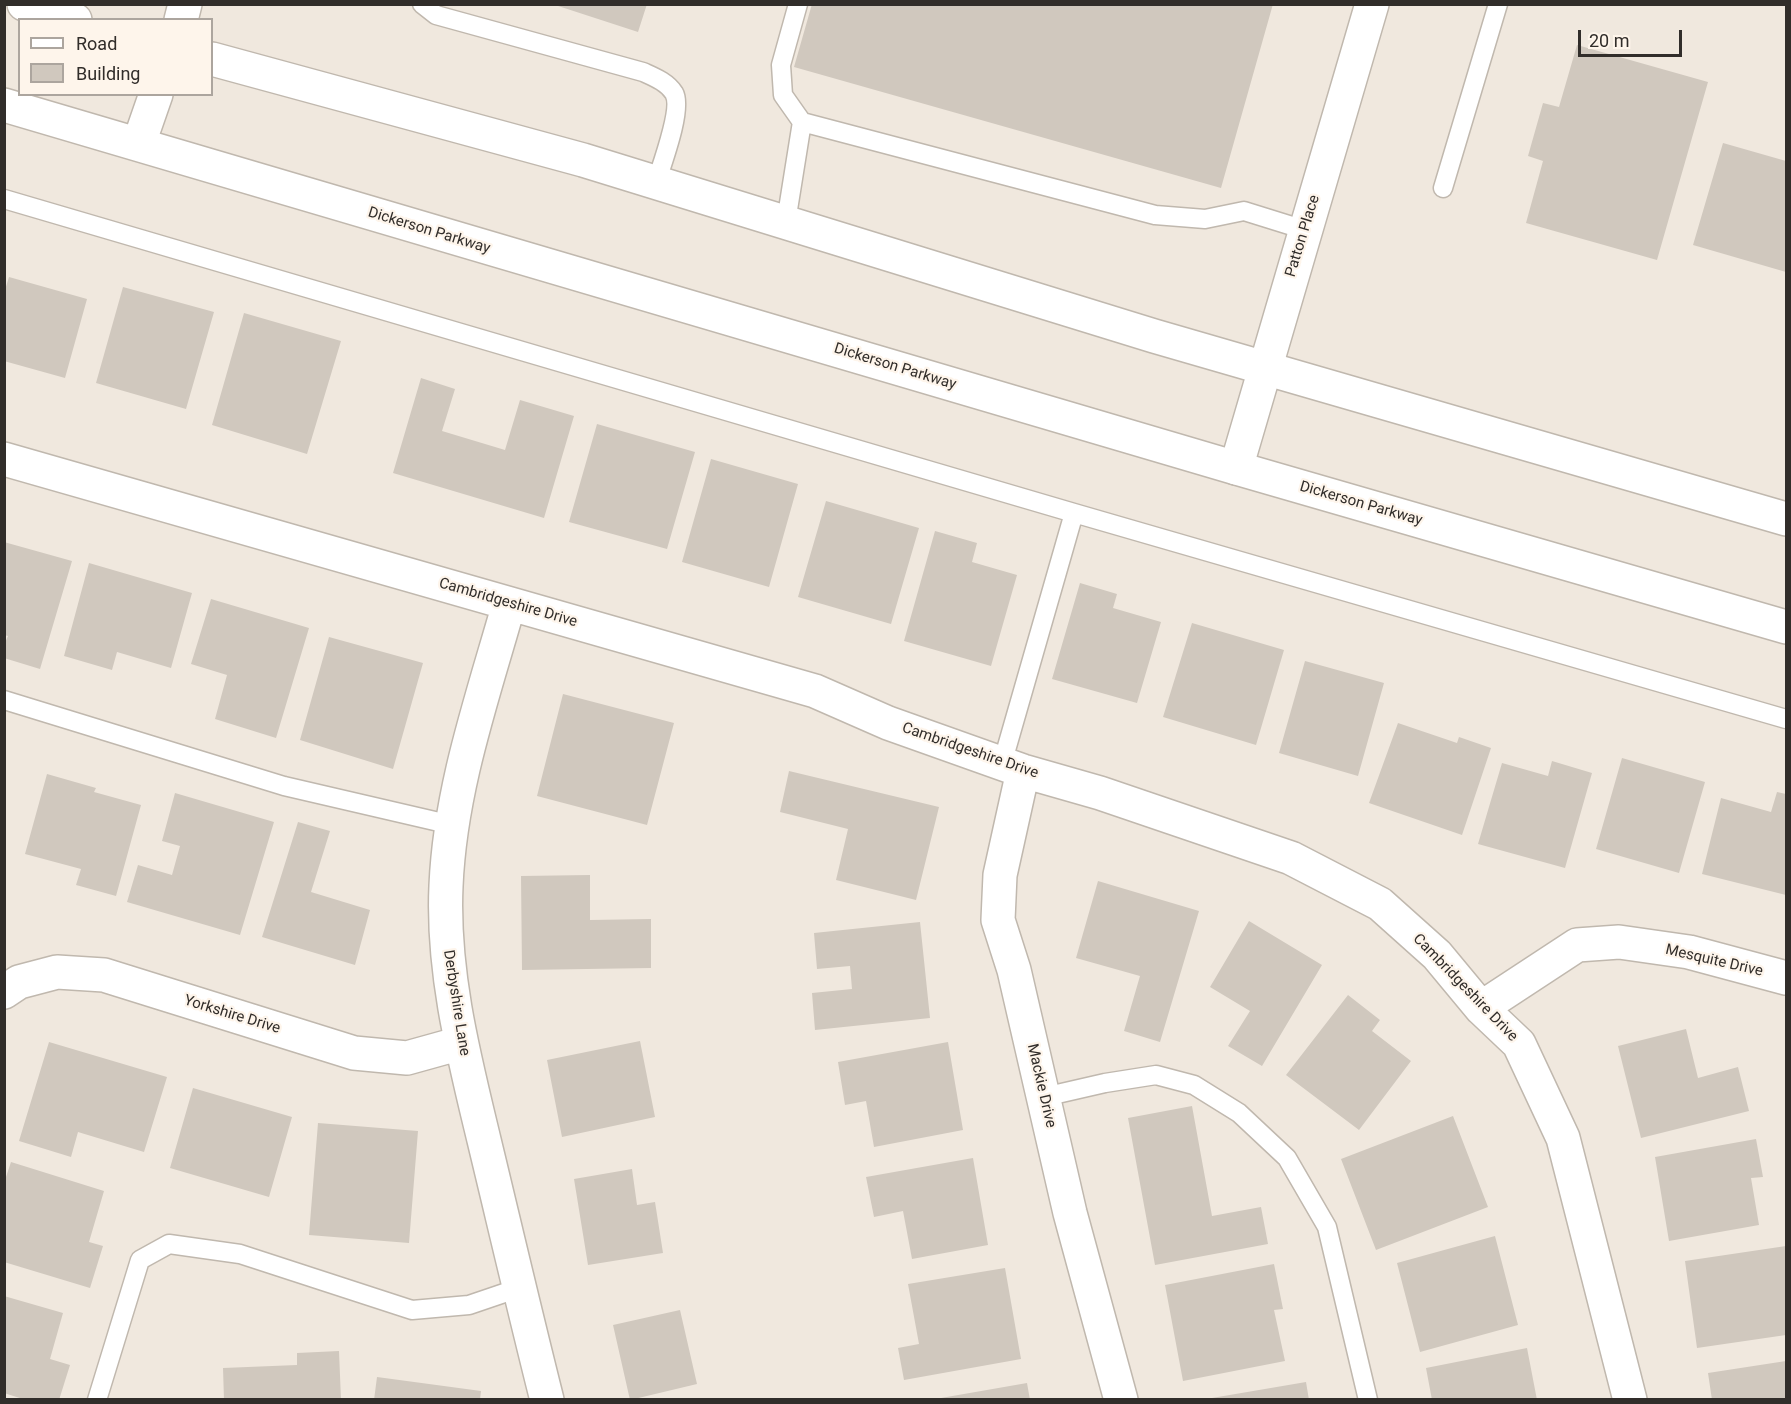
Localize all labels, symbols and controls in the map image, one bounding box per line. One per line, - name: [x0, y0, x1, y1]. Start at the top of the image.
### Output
- legend: [18, 18, 213, 96]
- scale bar: [1581, 18, 1684, 56]
- text: 20 m: [1589, 30, 1629, 51]
- text: Road: [76, 33, 117, 54]
- text: Building: [76, 63, 140, 84]
- street label: Patton Place: [1282, 193, 1324, 279]
- street label: Dickerson Parkway: [366, 204, 492, 258]
- street label: Dickerson Parkway: [832, 340, 958, 394]
- street label: Dickerson Parkway: [1298, 478, 1424, 530]
- street label: Cambridgeshire Drive: [437, 575, 579, 631]
- street label: Cambridgeshire Drive: [899, 719, 1041, 783]
- street label: Cambridgeshire Drive: [1409, 930, 1521, 1046]
- street label: Mesquite Drive: [1663, 941, 1765, 981]
- street label: Derbyshire Lane: [439, 949, 473, 1057]
- street label: Yorkshire Drive: [182, 992, 282, 1038]
- street label: Mackie Drive: [1023, 1042, 1059, 1130]

